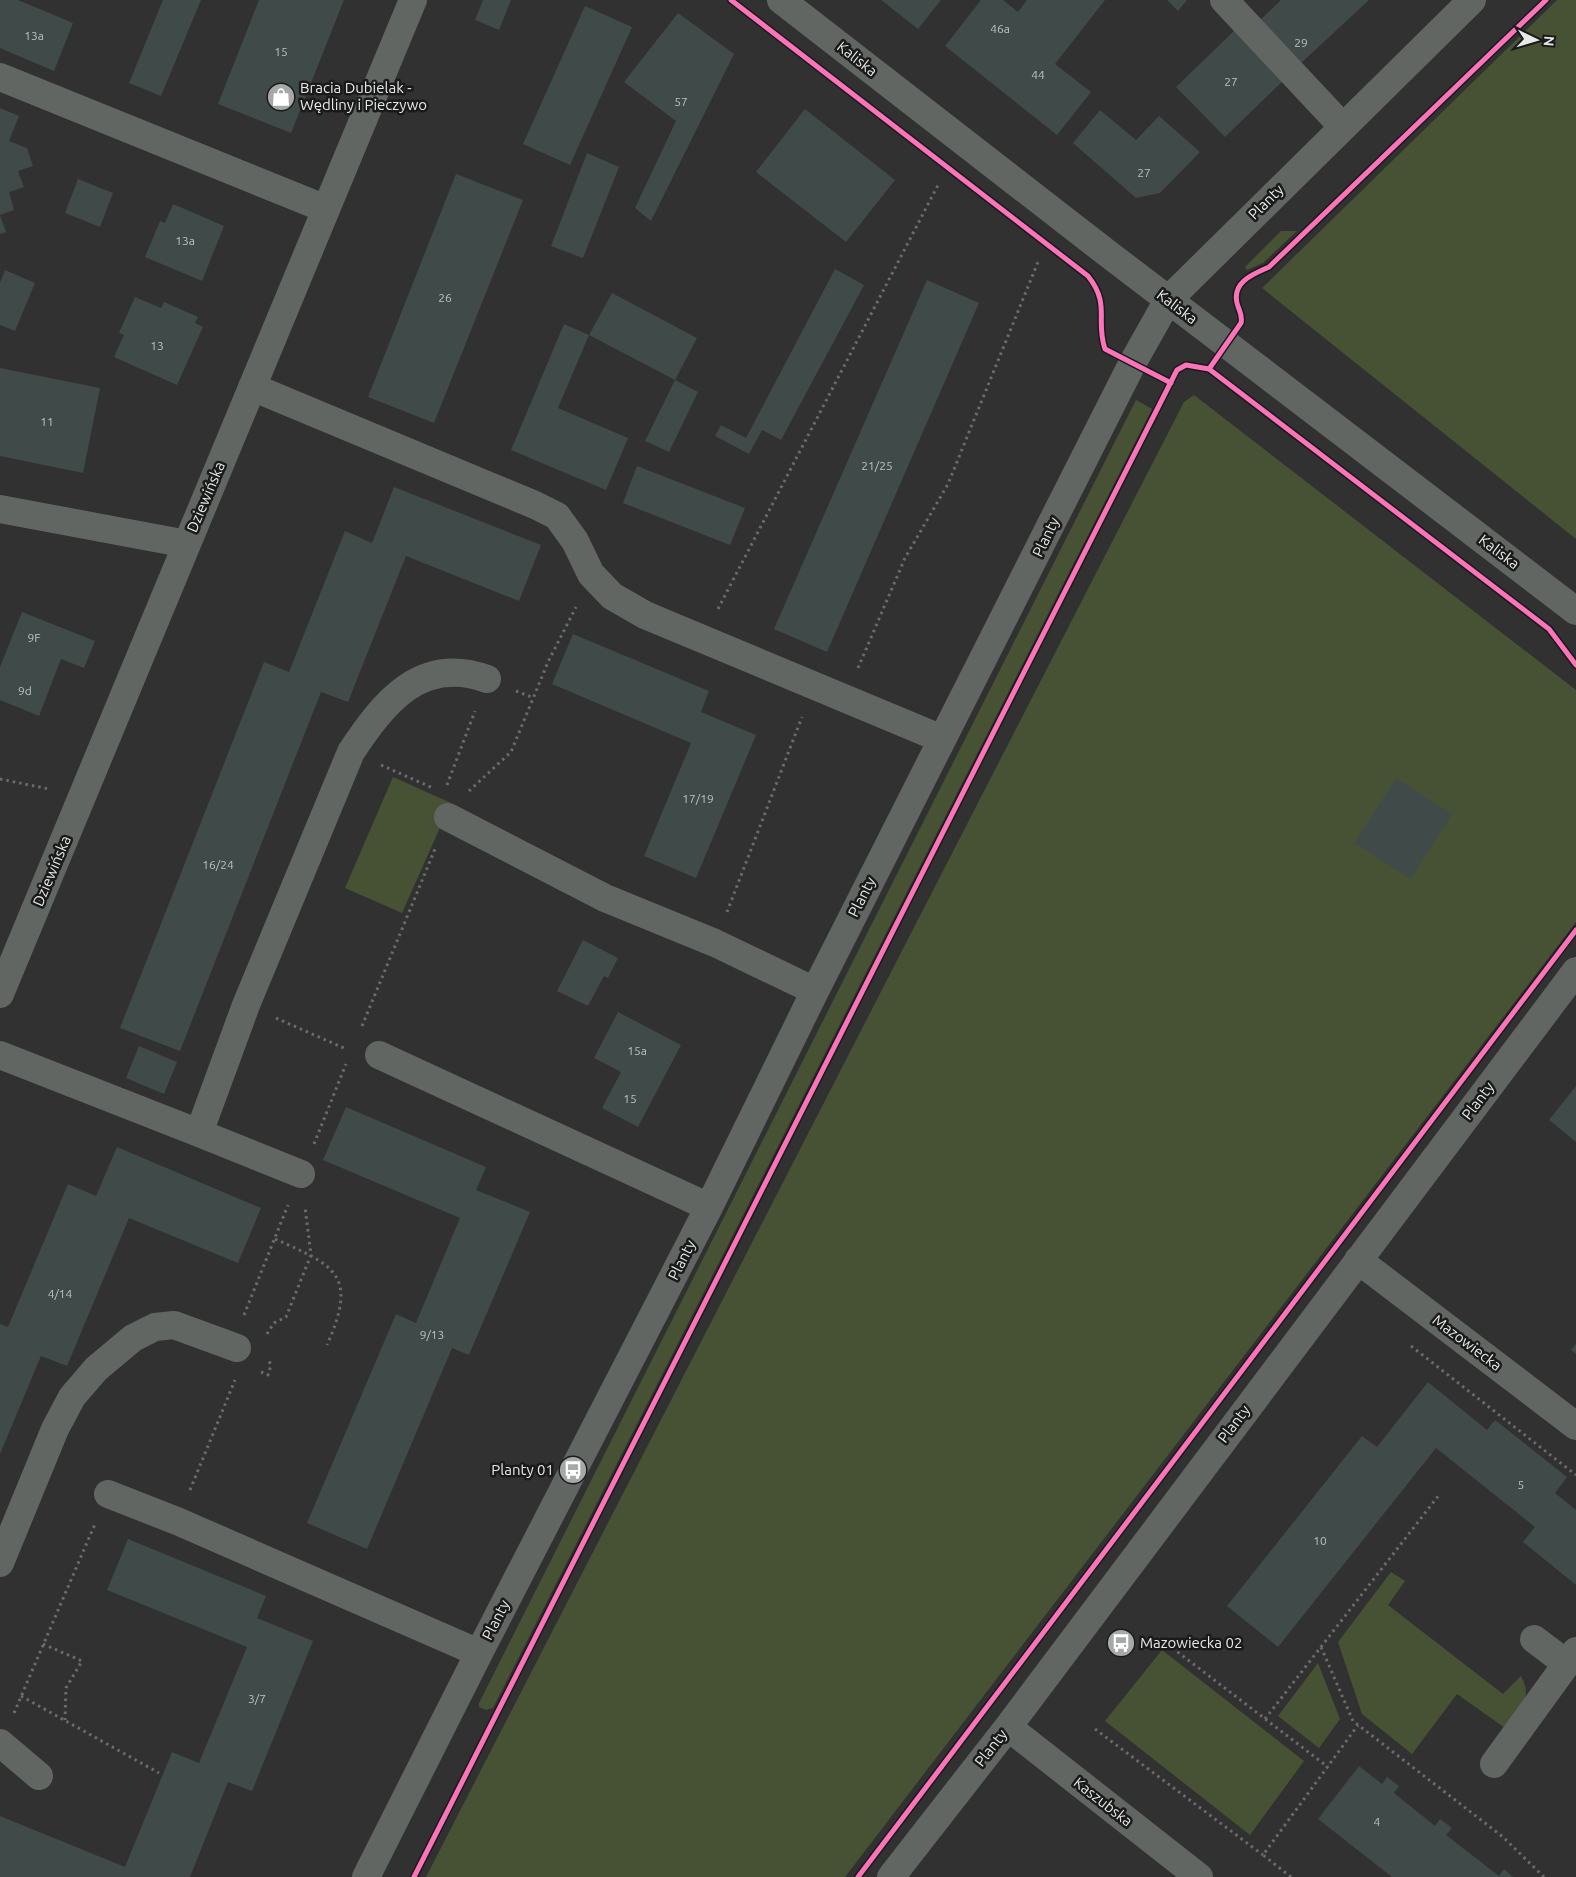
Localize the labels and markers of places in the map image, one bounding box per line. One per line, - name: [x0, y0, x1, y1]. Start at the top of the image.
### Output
- place label: Bracia Dubielak - Wędliny i Pieczywo: [300, 79, 427, 113]
- shop icon: Bracia Dubielak - Wędliny i Pieczywo: [266, 82, 296, 112]
- bus stop icon: Planty 01: [558, 1455, 588, 1485]
- place label: Planty 01: [491, 1461, 554, 1478]
- bus stop icon: Mazowiecka 02: [1106, 1628, 1136, 1658]
- place label: Mazowiecka 02: [1140, 1634, 1242, 1651]

